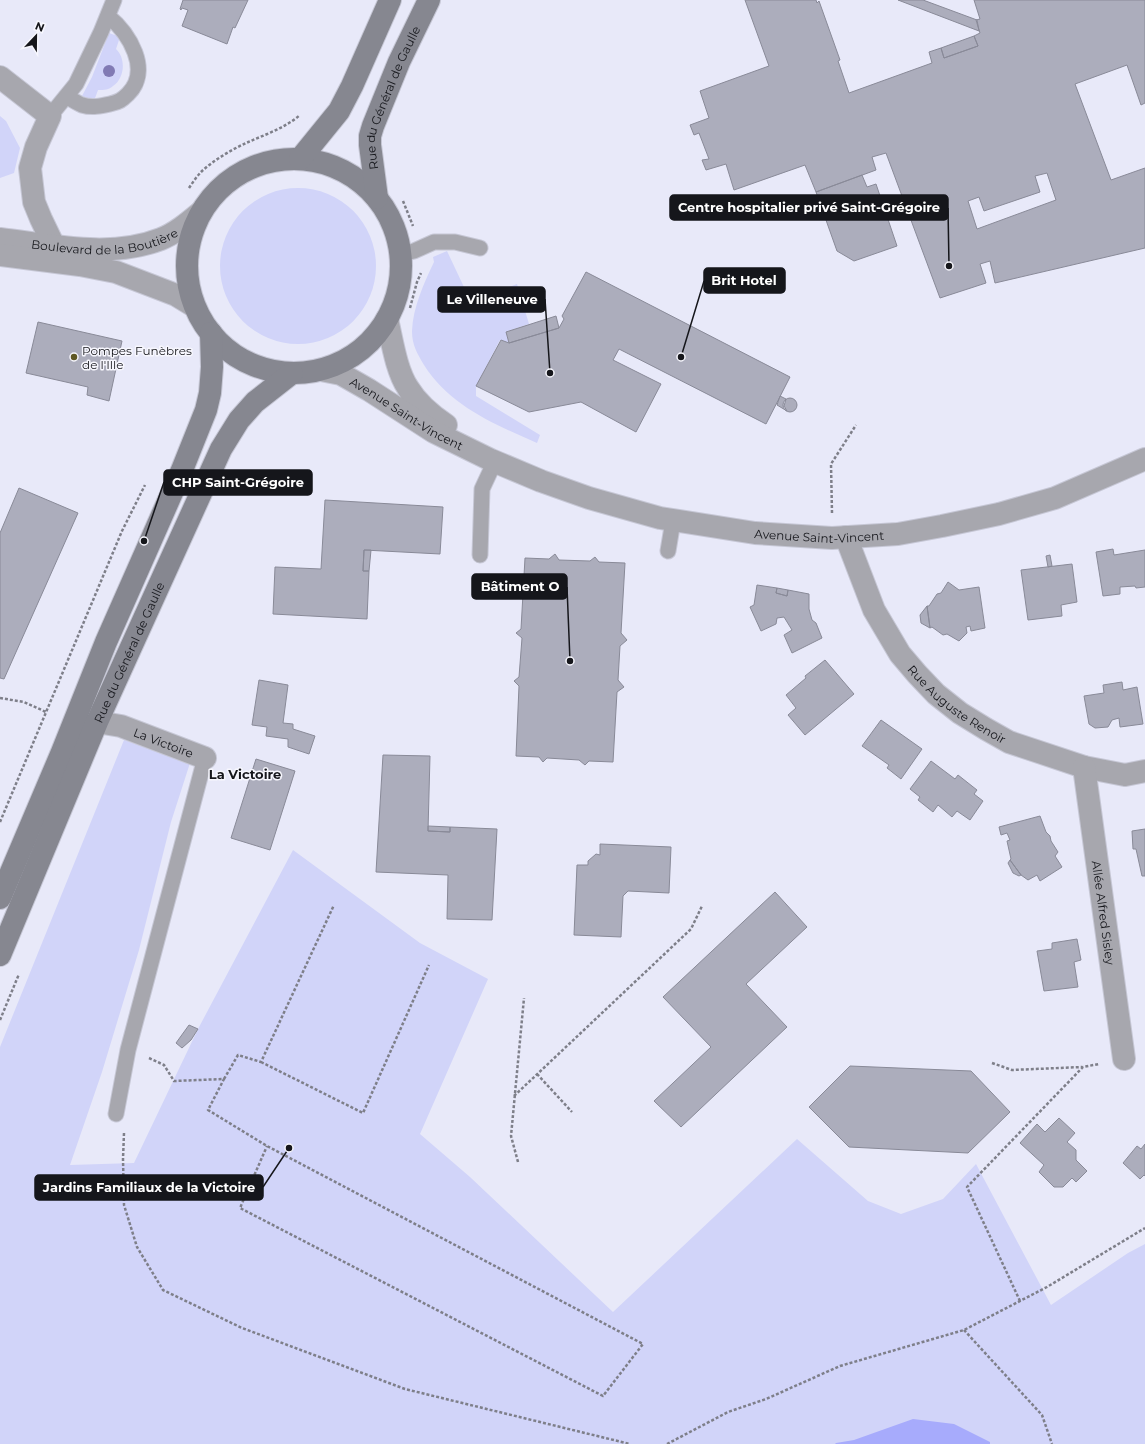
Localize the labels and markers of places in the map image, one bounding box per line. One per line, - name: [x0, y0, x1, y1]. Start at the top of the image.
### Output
- callout: Centre hospitalier privé Saint-Grégoire: [670, 195, 948, 220]
- callout: Brit Hotel: [704, 268, 785, 293]
- callout: Le Villeneuve: [438, 287, 545, 312]
- place label: Pompes Funèbres de l'Ille: [82, 343, 192, 372]
- marker: Pompes Funèbres de l'Ille: [69, 352, 79, 362]
- callout: CHP Saint-Grégoire: [164, 470, 312, 495]
- callout: Bâtiment O: [472, 574, 567, 599]
- callout: Jardins Familiaux de la Victoire: [35, 1175, 263, 1200]

